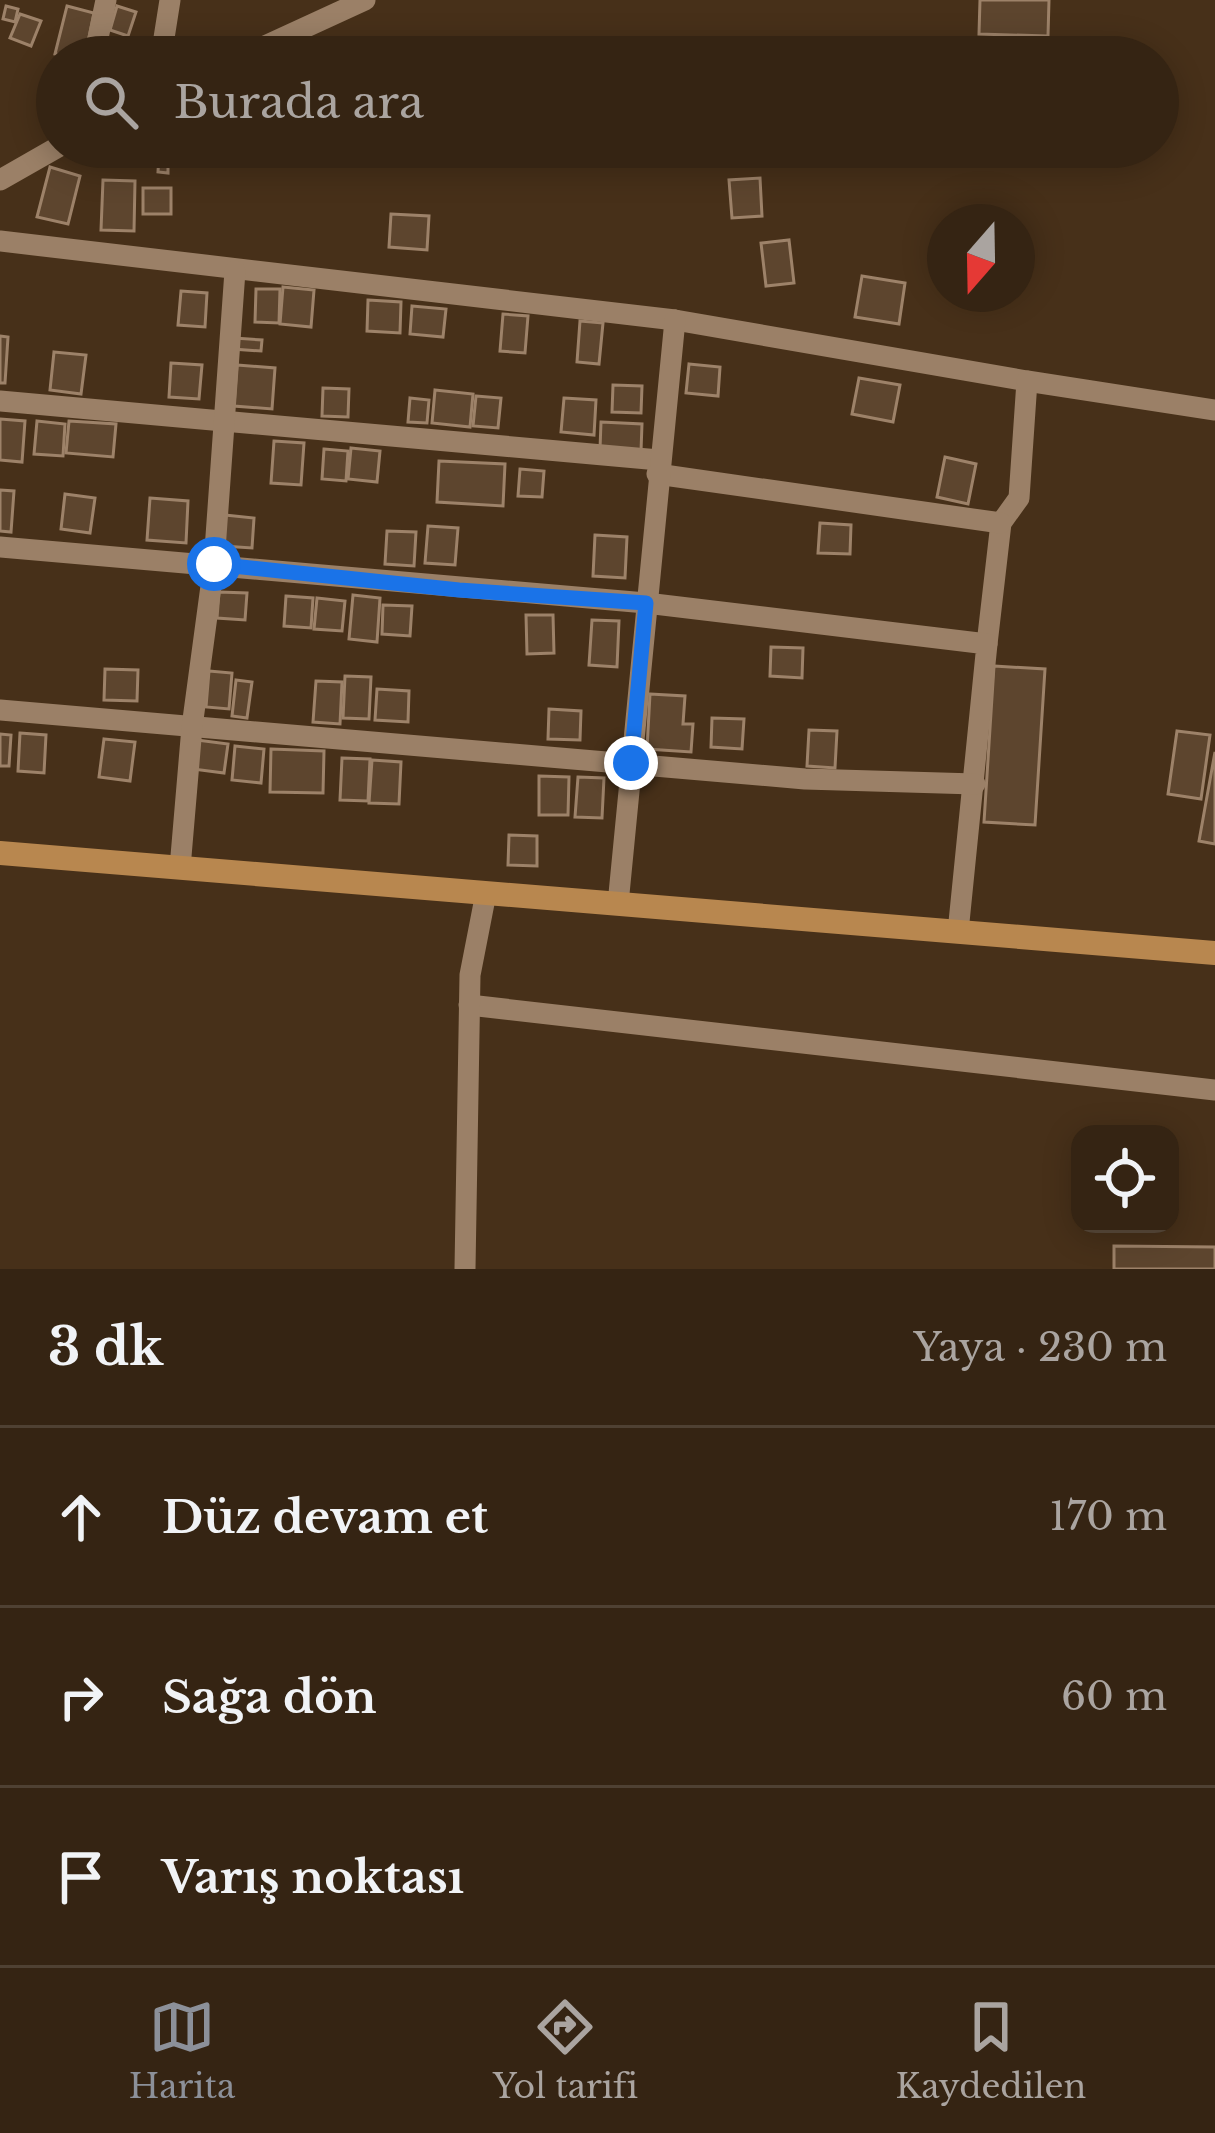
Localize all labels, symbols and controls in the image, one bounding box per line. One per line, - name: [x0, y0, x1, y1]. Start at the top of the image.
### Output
- search box: [36, 36, 1179, 168]
- icon: search: [78, 69, 144, 135]
- text: Burada ara: [174, 74, 424, 130]
- north arrow: [927, 204, 1035, 312]
- route start: [187, 537, 241, 591]
- route end: [604, 736, 658, 790]
- map controls: [1071, 1125, 1179, 1233]
- button: locate: [1071, 1125, 1179, 1233]
- text: 3 dk: [48, 1316, 163, 1379]
- text: Yaya · 230 m: [913, 1323, 1167, 1372]
- icon: ahead: [48, 1484, 114, 1550]
- text: Düz devam et: [162, 1489, 488, 1545]
- text: 170 m: [1049, 1492, 1167, 1541]
- icon: right: [48, 1664, 114, 1730]
- text: Sağa dön: [162, 1669, 377, 1725]
- text: 60 m: [1061, 1672, 1167, 1721]
- icon: arrive: [48, 1844, 114, 1910]
- text: Varış noktası: [162, 1849, 464, 1905]
- tab: Harita: [129, 1994, 235, 2107]
- tab: Yol tarifi: [493, 1994, 638, 2107]
- tab: Kaydedilen: [895, 1994, 1086, 2107]

